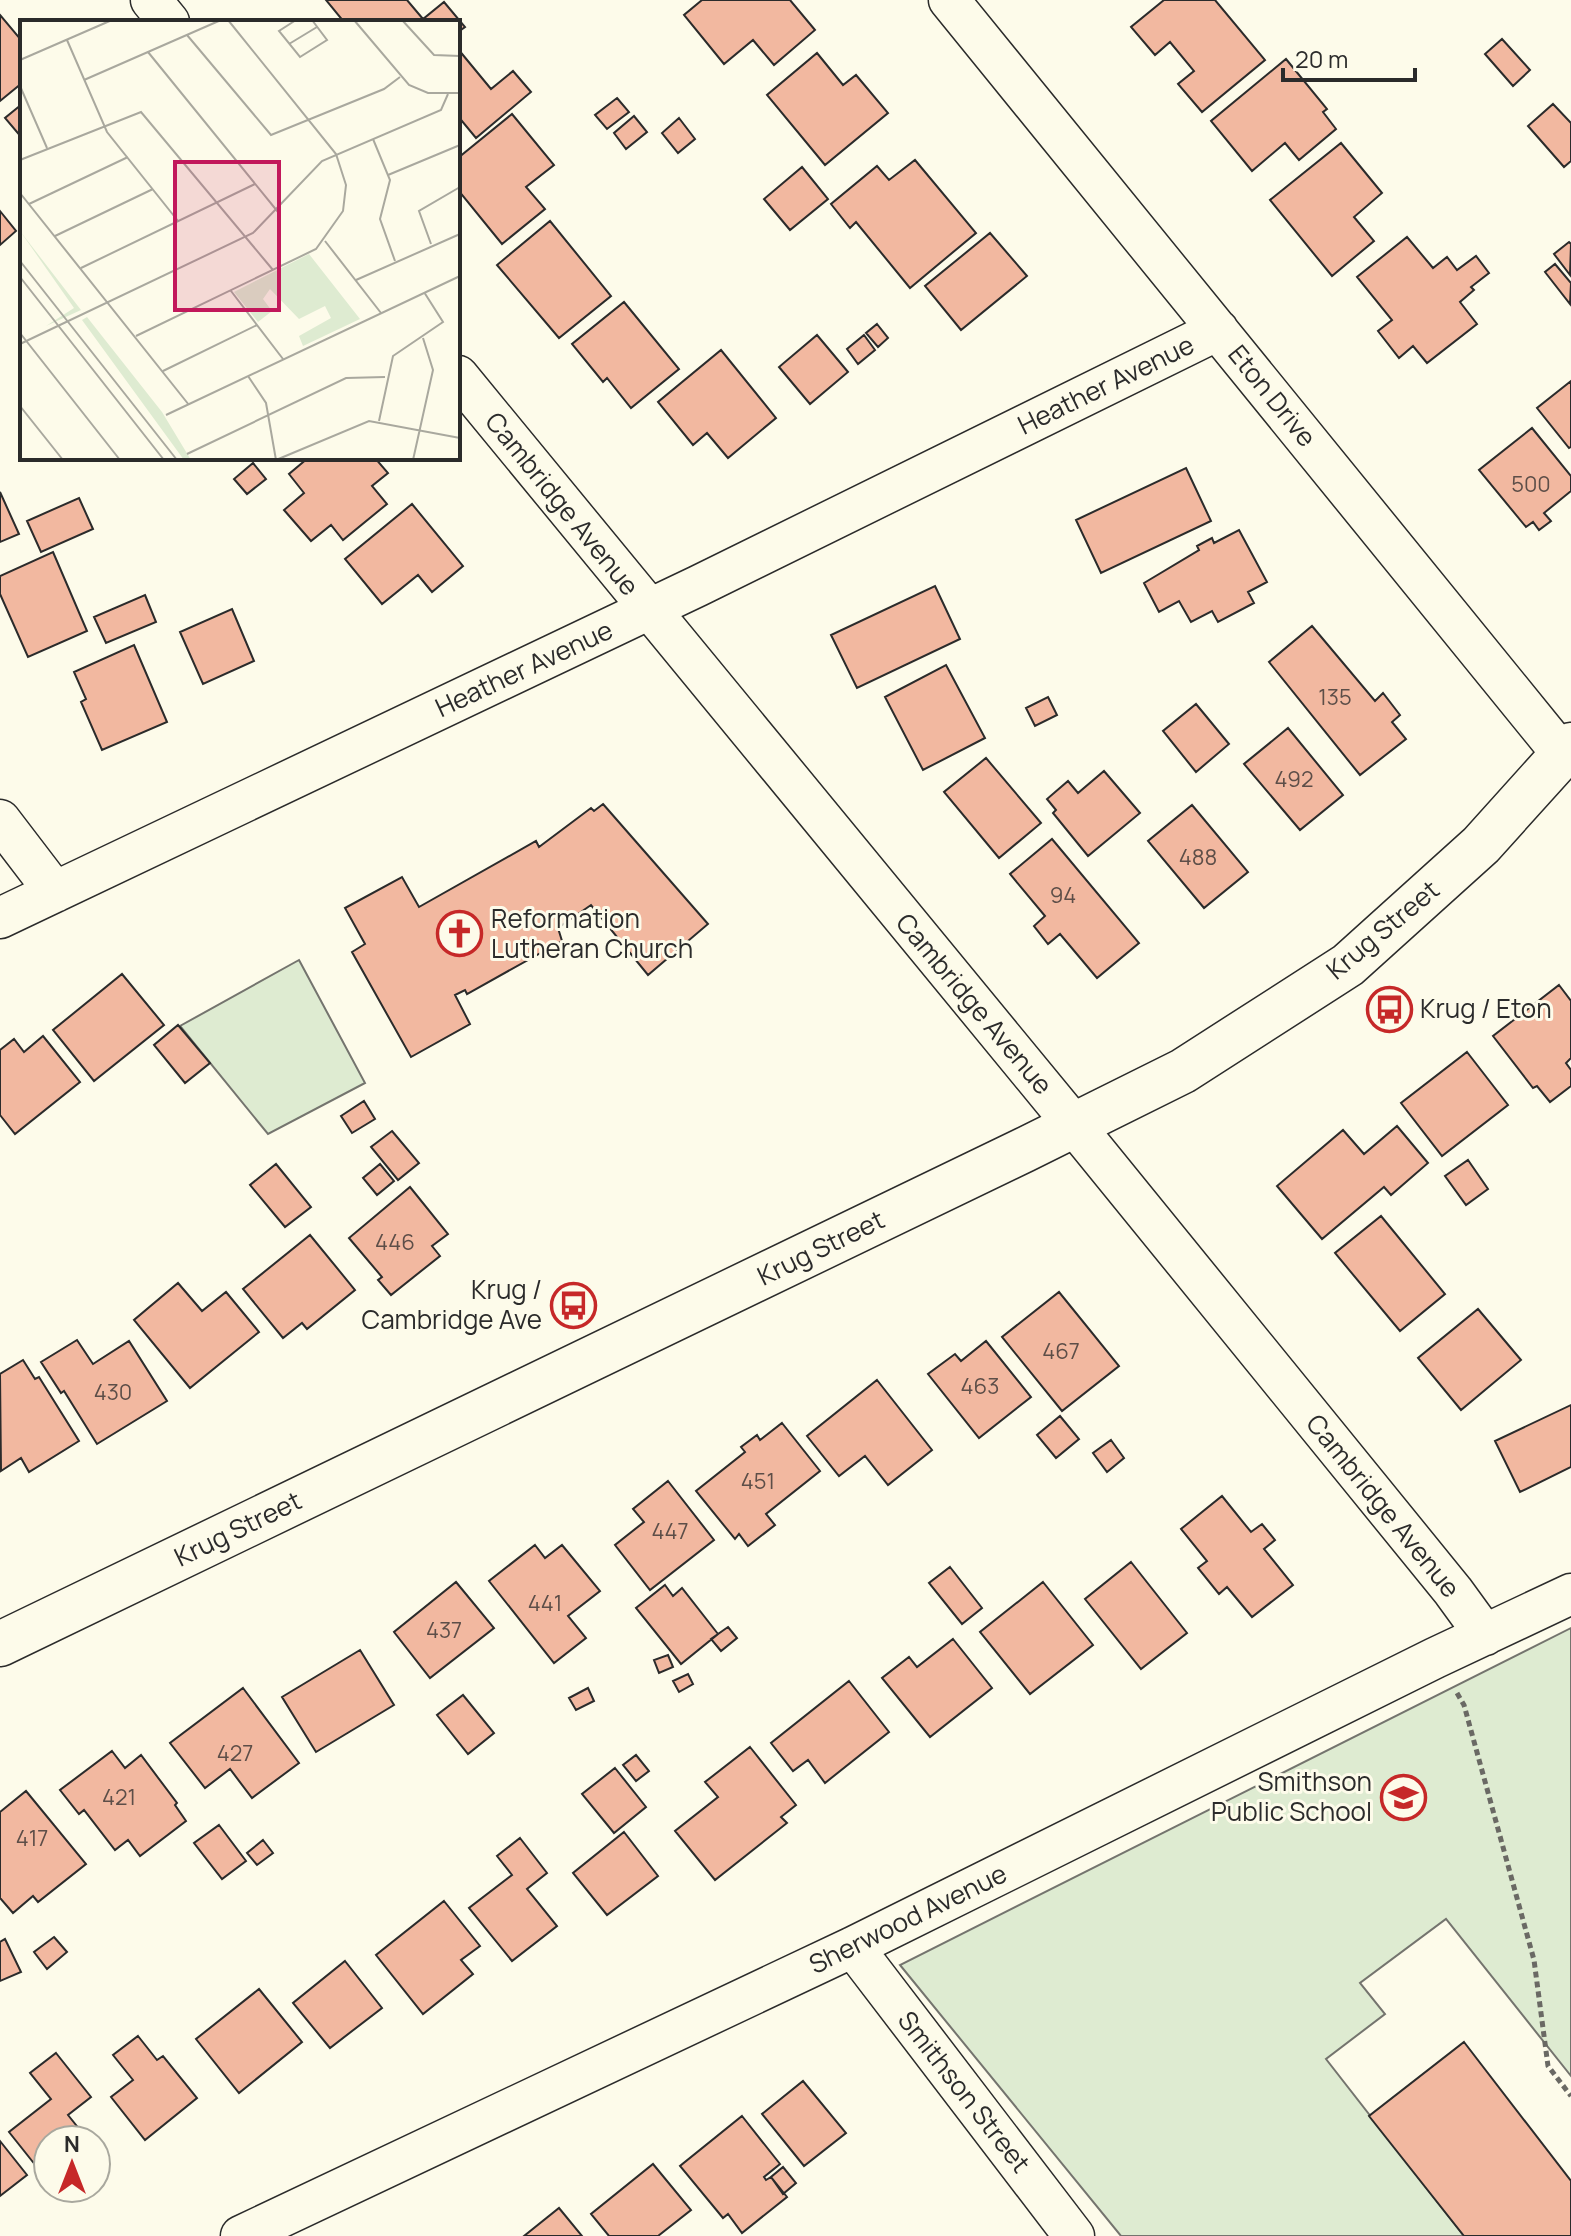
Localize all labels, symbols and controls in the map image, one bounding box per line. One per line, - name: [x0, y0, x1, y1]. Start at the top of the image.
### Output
- inset map: [20, 20, 460, 460]
- scale bar: [1283, 32, 1415, 82]
- text: 20 m: [1295, 42, 1348, 75]
- street label: Heather Avenue: [1011, 326, 1200, 442]
- street label: Eton Drive: [1221, 337, 1325, 454]
- street label: Cambridge Avenue: [478, 404, 648, 603]
- house number: 500: [1511, 469, 1551, 499]
- street label: Heather Avenue: [429, 611, 618, 725]
- house number: 135: [1318, 682, 1352, 712]
- house number: 492: [1275, 764, 1313, 794]
- house number: 488: [1179, 842, 1217, 872]
- street label: Krug Street: [1318, 871, 1446, 987]
- house number: 94: [1050, 880, 1076, 910]
- place label: Reformation Lutheran Church: [491, 900, 693, 966]
- street label: Cambridge Avenue: [888, 905, 1061, 1102]
- church icon: Reformation Lutheran Church: [436, 910, 484, 958]
- bus stop icon: Krug / Eton: [1365, 985, 1413, 1033]
- place label: Krug / Eton: [1420, 990, 1552, 1026]
- street label: Krug Street: [751, 1201, 890, 1293]
- house number: 446: [375, 1227, 415, 1257]
- place label: Krug / Cambridge Ave: [362, 1271, 542, 1337]
- bus stop icon: Krug / Cambridge Ave: [549, 1281, 597, 1329]
- house number: 467: [1042, 1336, 1080, 1366]
- house number: 463: [961, 1371, 999, 1401]
- house number: 430: [94, 1377, 132, 1407]
- street label: Cambridge Avenue: [1299, 1406, 1469, 1605]
- house number: 451: [741, 1466, 775, 1496]
- street label: Krug Street: [168, 1482, 307, 1574]
- house number: 447: [651, 1516, 689, 1546]
- house number: 441: [528, 1588, 562, 1618]
- house number: 437: [426, 1615, 462, 1645]
- house number: 427: [217, 1738, 253, 1768]
- place label: Smithson Public School: [1211, 1763, 1372, 1829]
- school or university icon: Smithson Public School: [1379, 1773, 1427, 1821]
- house number: 421: [102, 1782, 136, 1812]
- house number: 417: [16, 1823, 48, 1853]
- street label: Sherwood Avenue: [803, 1855, 1012, 1982]
- street label: Smithson Street: [890, 2003, 1039, 2180]
- north arrow: [32, 2124, 112, 2204]
- text: N: [64, 2129, 80, 2159]

